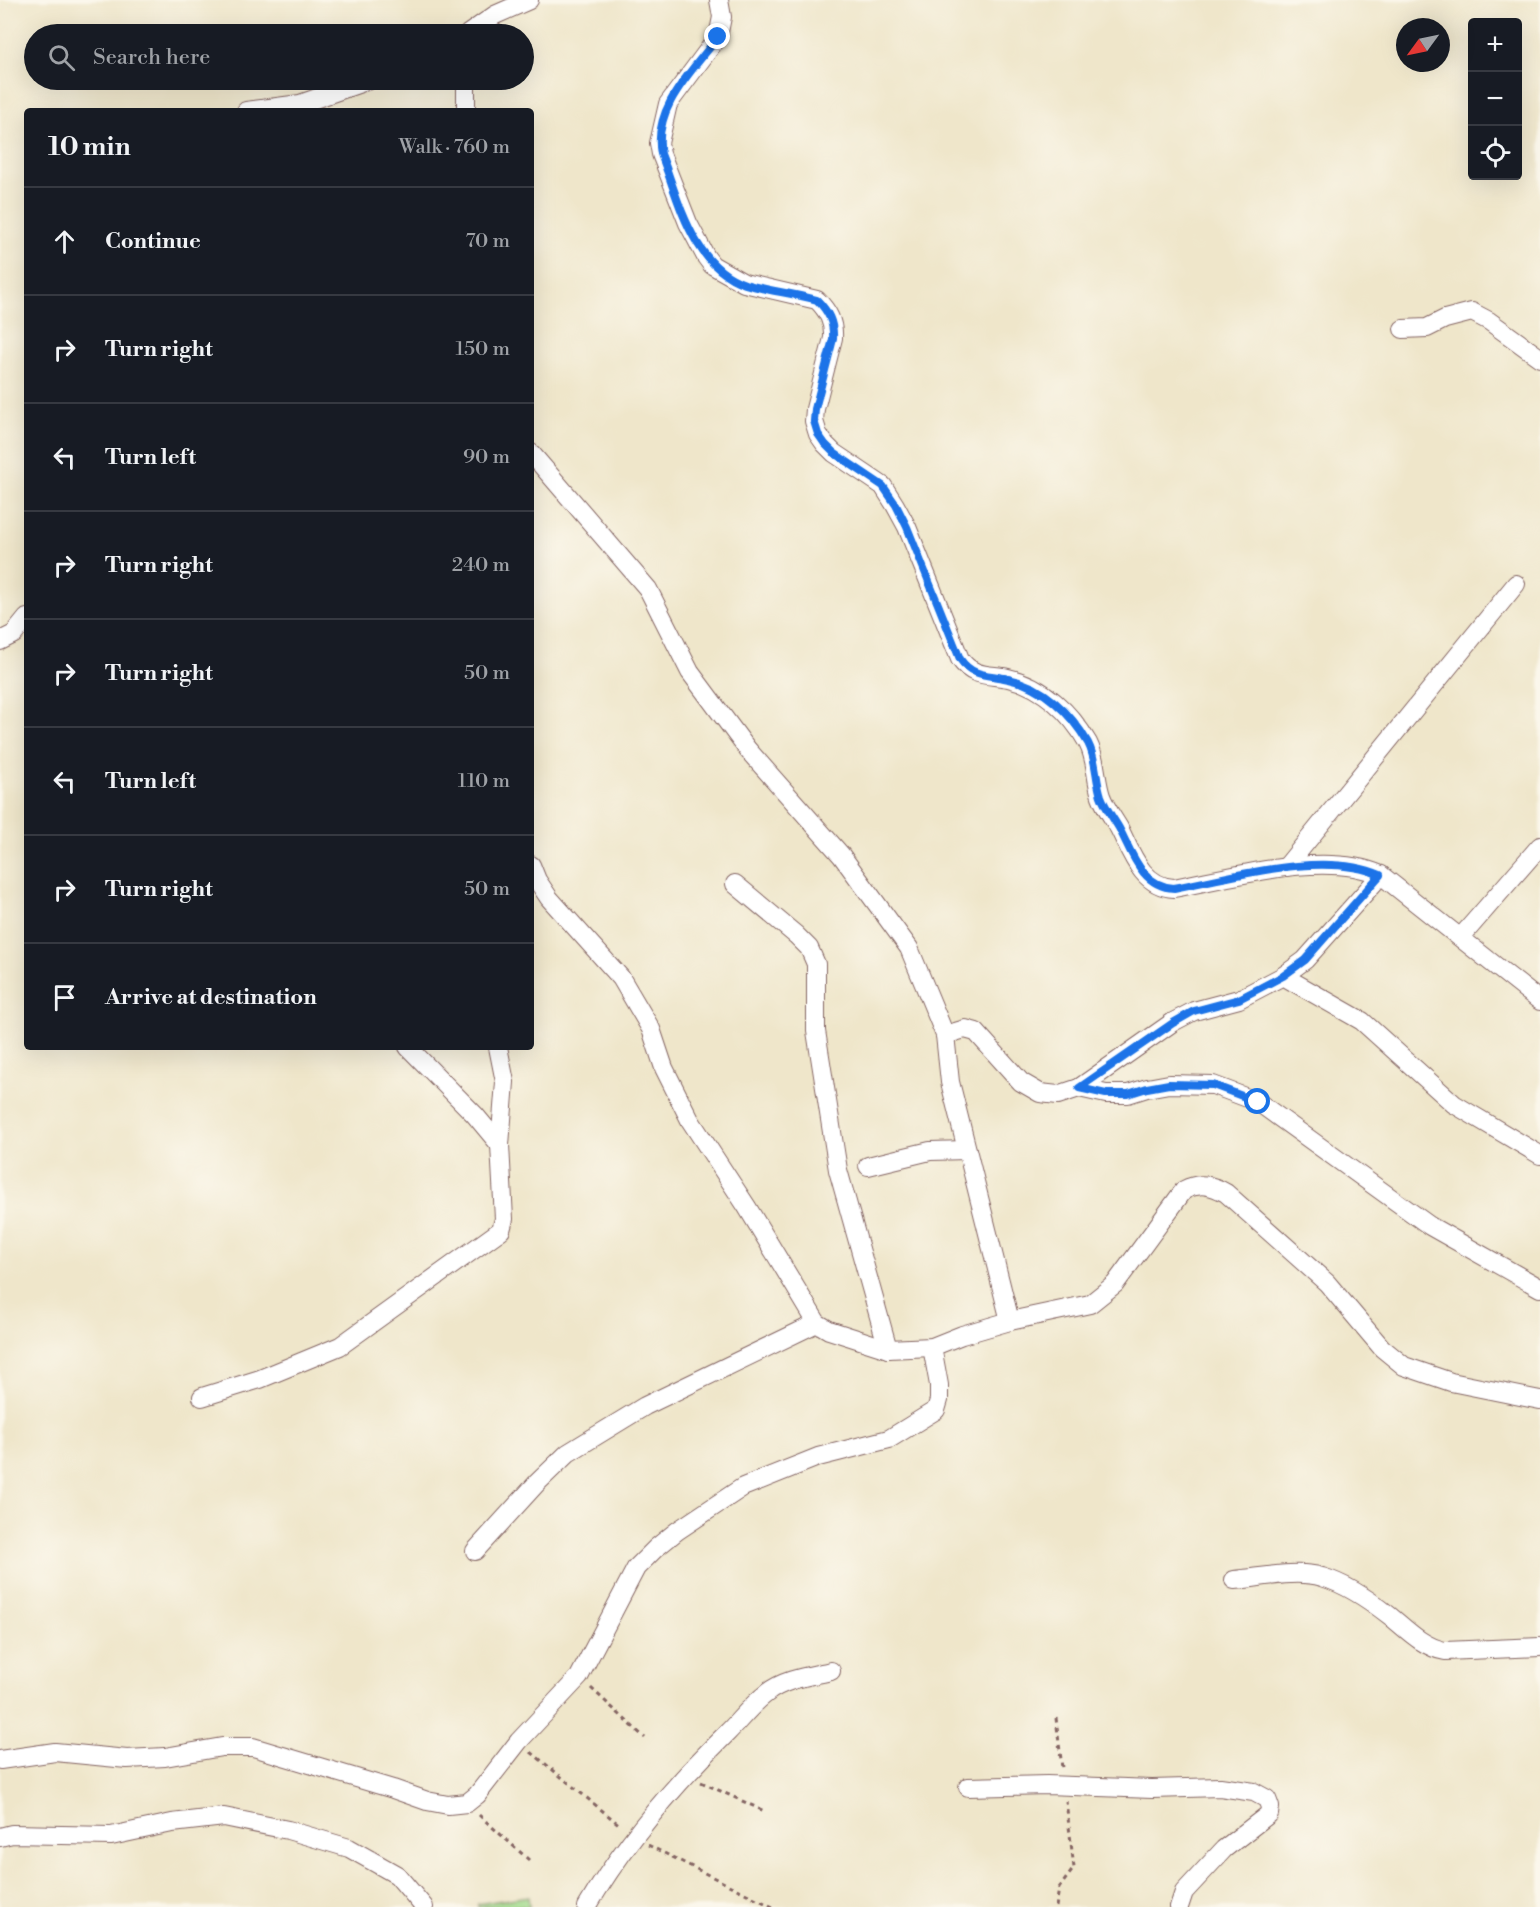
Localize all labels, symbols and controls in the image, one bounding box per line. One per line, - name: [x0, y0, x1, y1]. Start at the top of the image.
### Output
- north arrow: [1396, 18, 1450, 72]
- map controls: [1468, 18, 1522, 180]
- button: +: [1468, 18, 1522, 72]
- route end: [704, 23, 730, 49]
- search box: [24, 24, 534, 90]
- icon: search: [45, 41, 78, 74]
- text: Search here: [93, 44, 210, 71]
- button: −: [1468, 72, 1522, 126]
- button: locate: [1468, 126, 1522, 180]
- text: 10 min: [48, 131, 131, 163]
- text: Walk · 760 m: [399, 135, 510, 160]
- icon: ahead: [48, 225, 81, 258]
- text: Continue: [105, 228, 201, 255]
- text: 70 m: [466, 229, 510, 254]
- icon: right: [48, 333, 81, 366]
- text: Turn right: [105, 336, 213, 363]
- text: 150 m: [455, 337, 510, 362]
- icon: left: [48, 441, 81, 474]
- text: Turn left: [105, 444, 196, 471]
- text: 90 m: [463, 445, 510, 470]
- icon: right: [48, 549, 81, 582]
- text: Turn right: [105, 552, 213, 579]
- text: 240 m: [452, 553, 510, 578]
- icon: right: [48, 657, 81, 690]
- text: Turn right: [105, 660, 213, 687]
- text: 50 m: [464, 661, 510, 686]
- icon: left: [48, 765, 81, 798]
- text: Turn left: [105, 768, 196, 795]
- text: 110 m: [458, 769, 510, 794]
- icon: right: [48, 873, 81, 906]
- text: Turn right: [105, 876, 213, 903]
- text: 50 m: [464, 877, 510, 902]
- icon: arrive: [48, 981, 81, 1014]
- text: Arrive at destination: [105, 984, 317, 1011]
- route start: [1244, 1088, 1270, 1114]

